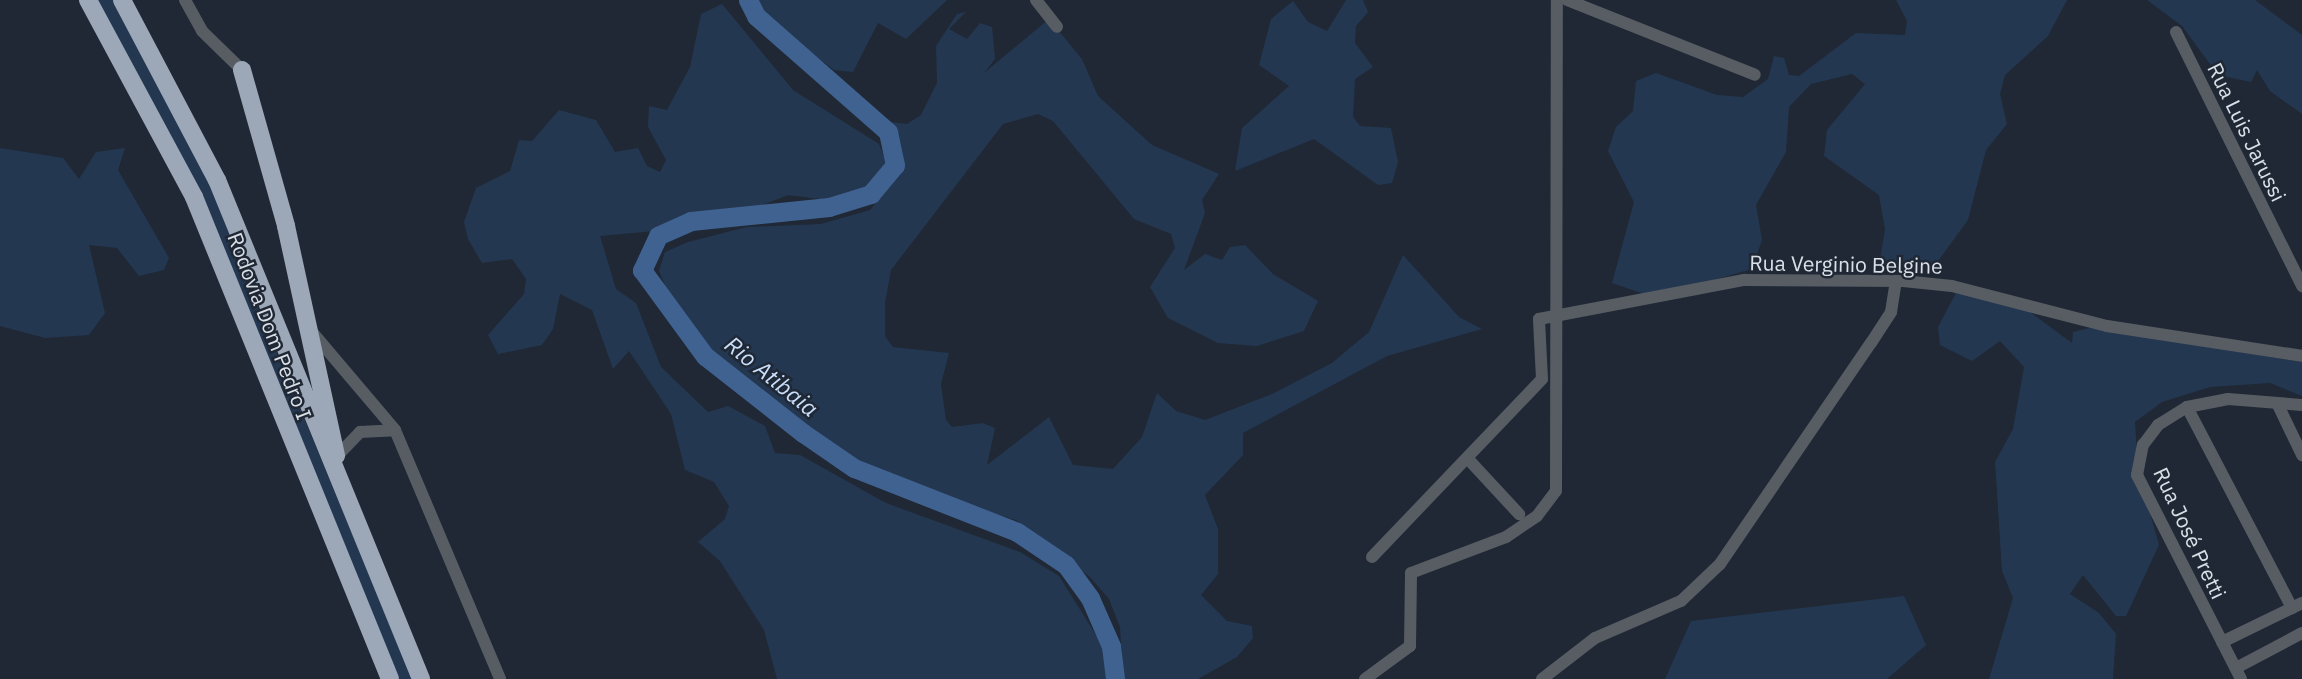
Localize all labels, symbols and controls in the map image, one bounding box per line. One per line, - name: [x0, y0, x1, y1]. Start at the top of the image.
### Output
- street label: Rua Luis Jarussi: [2203, 58, 2291, 206]
- street label: Rodovia Dom Pedro I: [223, 229, 317, 423]
- street label: Rua Verginio Belgine: [1749, 250, 1943, 278]
- water label: Rio Atibaia: [720, 330, 824, 422]
- street label: Rua José Pretti: [2149, 463, 2231, 603]

